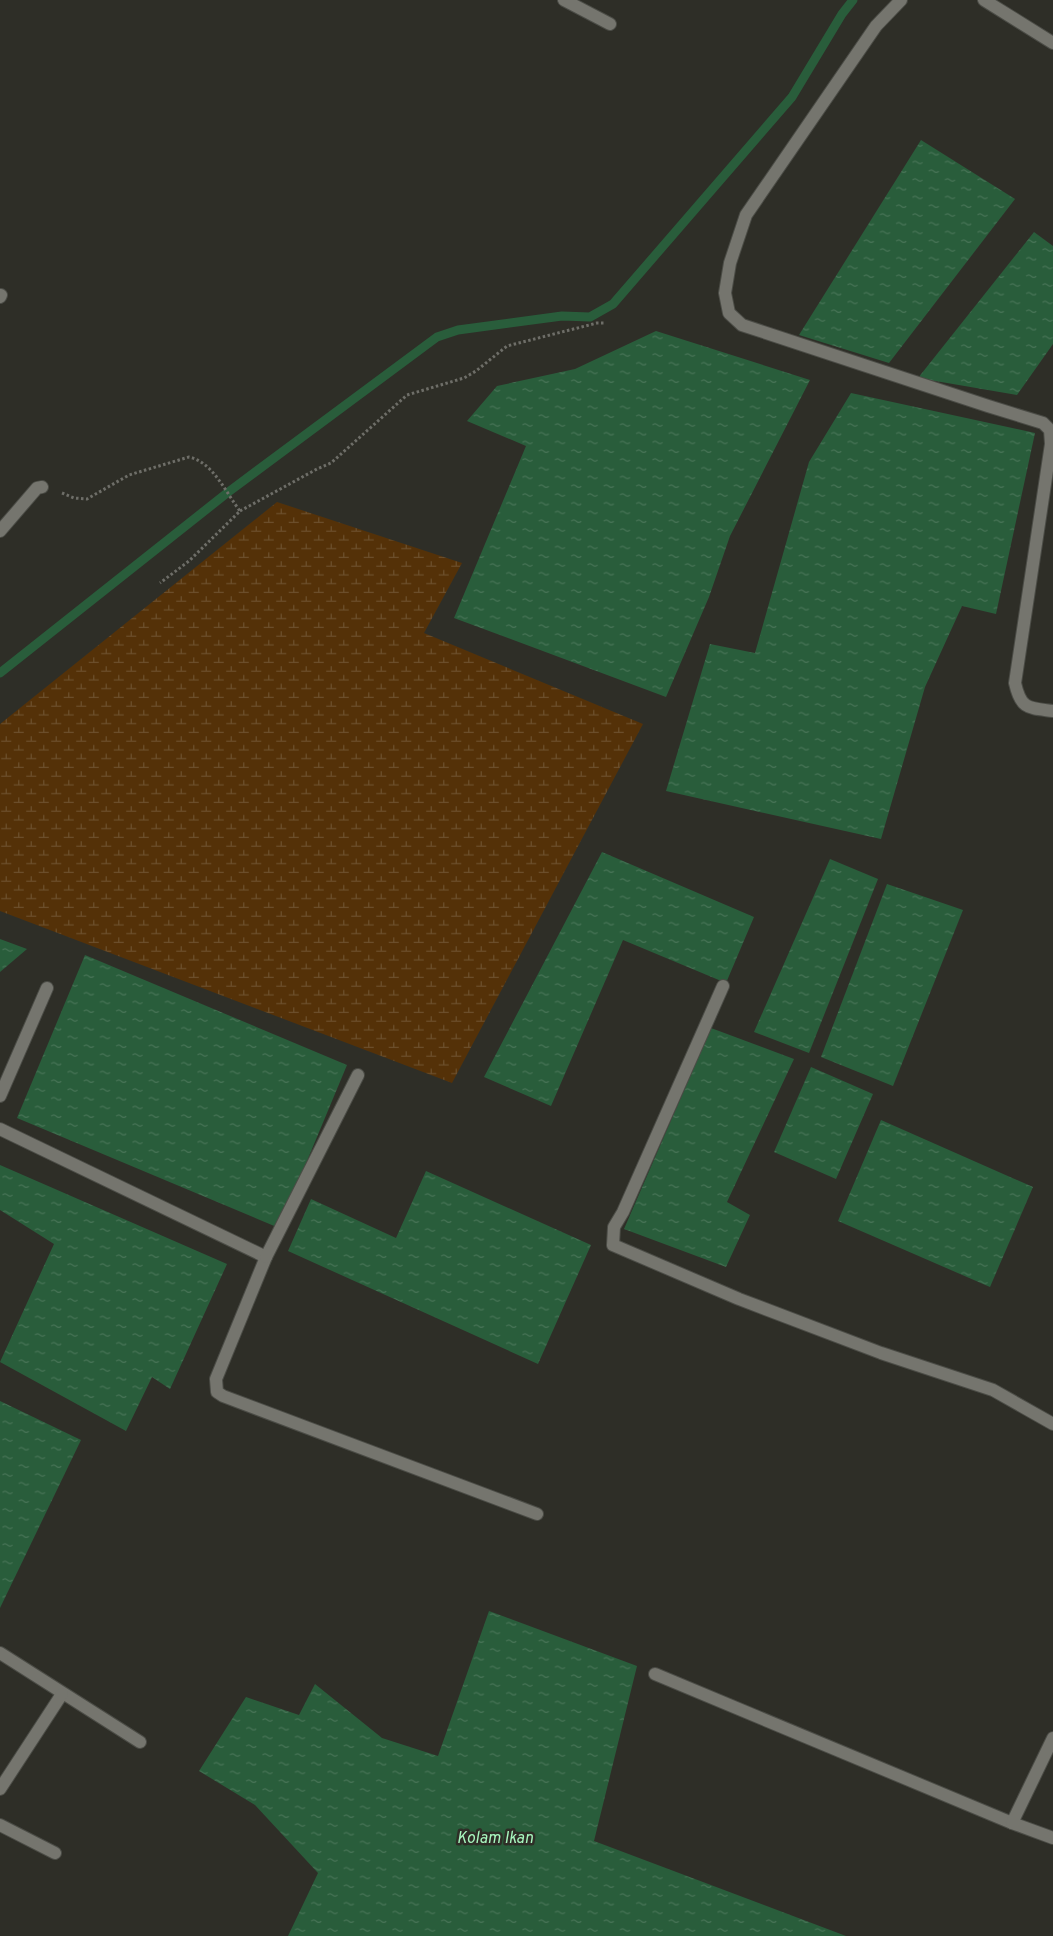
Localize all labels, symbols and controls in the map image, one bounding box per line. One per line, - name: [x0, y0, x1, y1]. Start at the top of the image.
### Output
- water label: Kolam Ikan: [457, 1829, 533, 1849]

